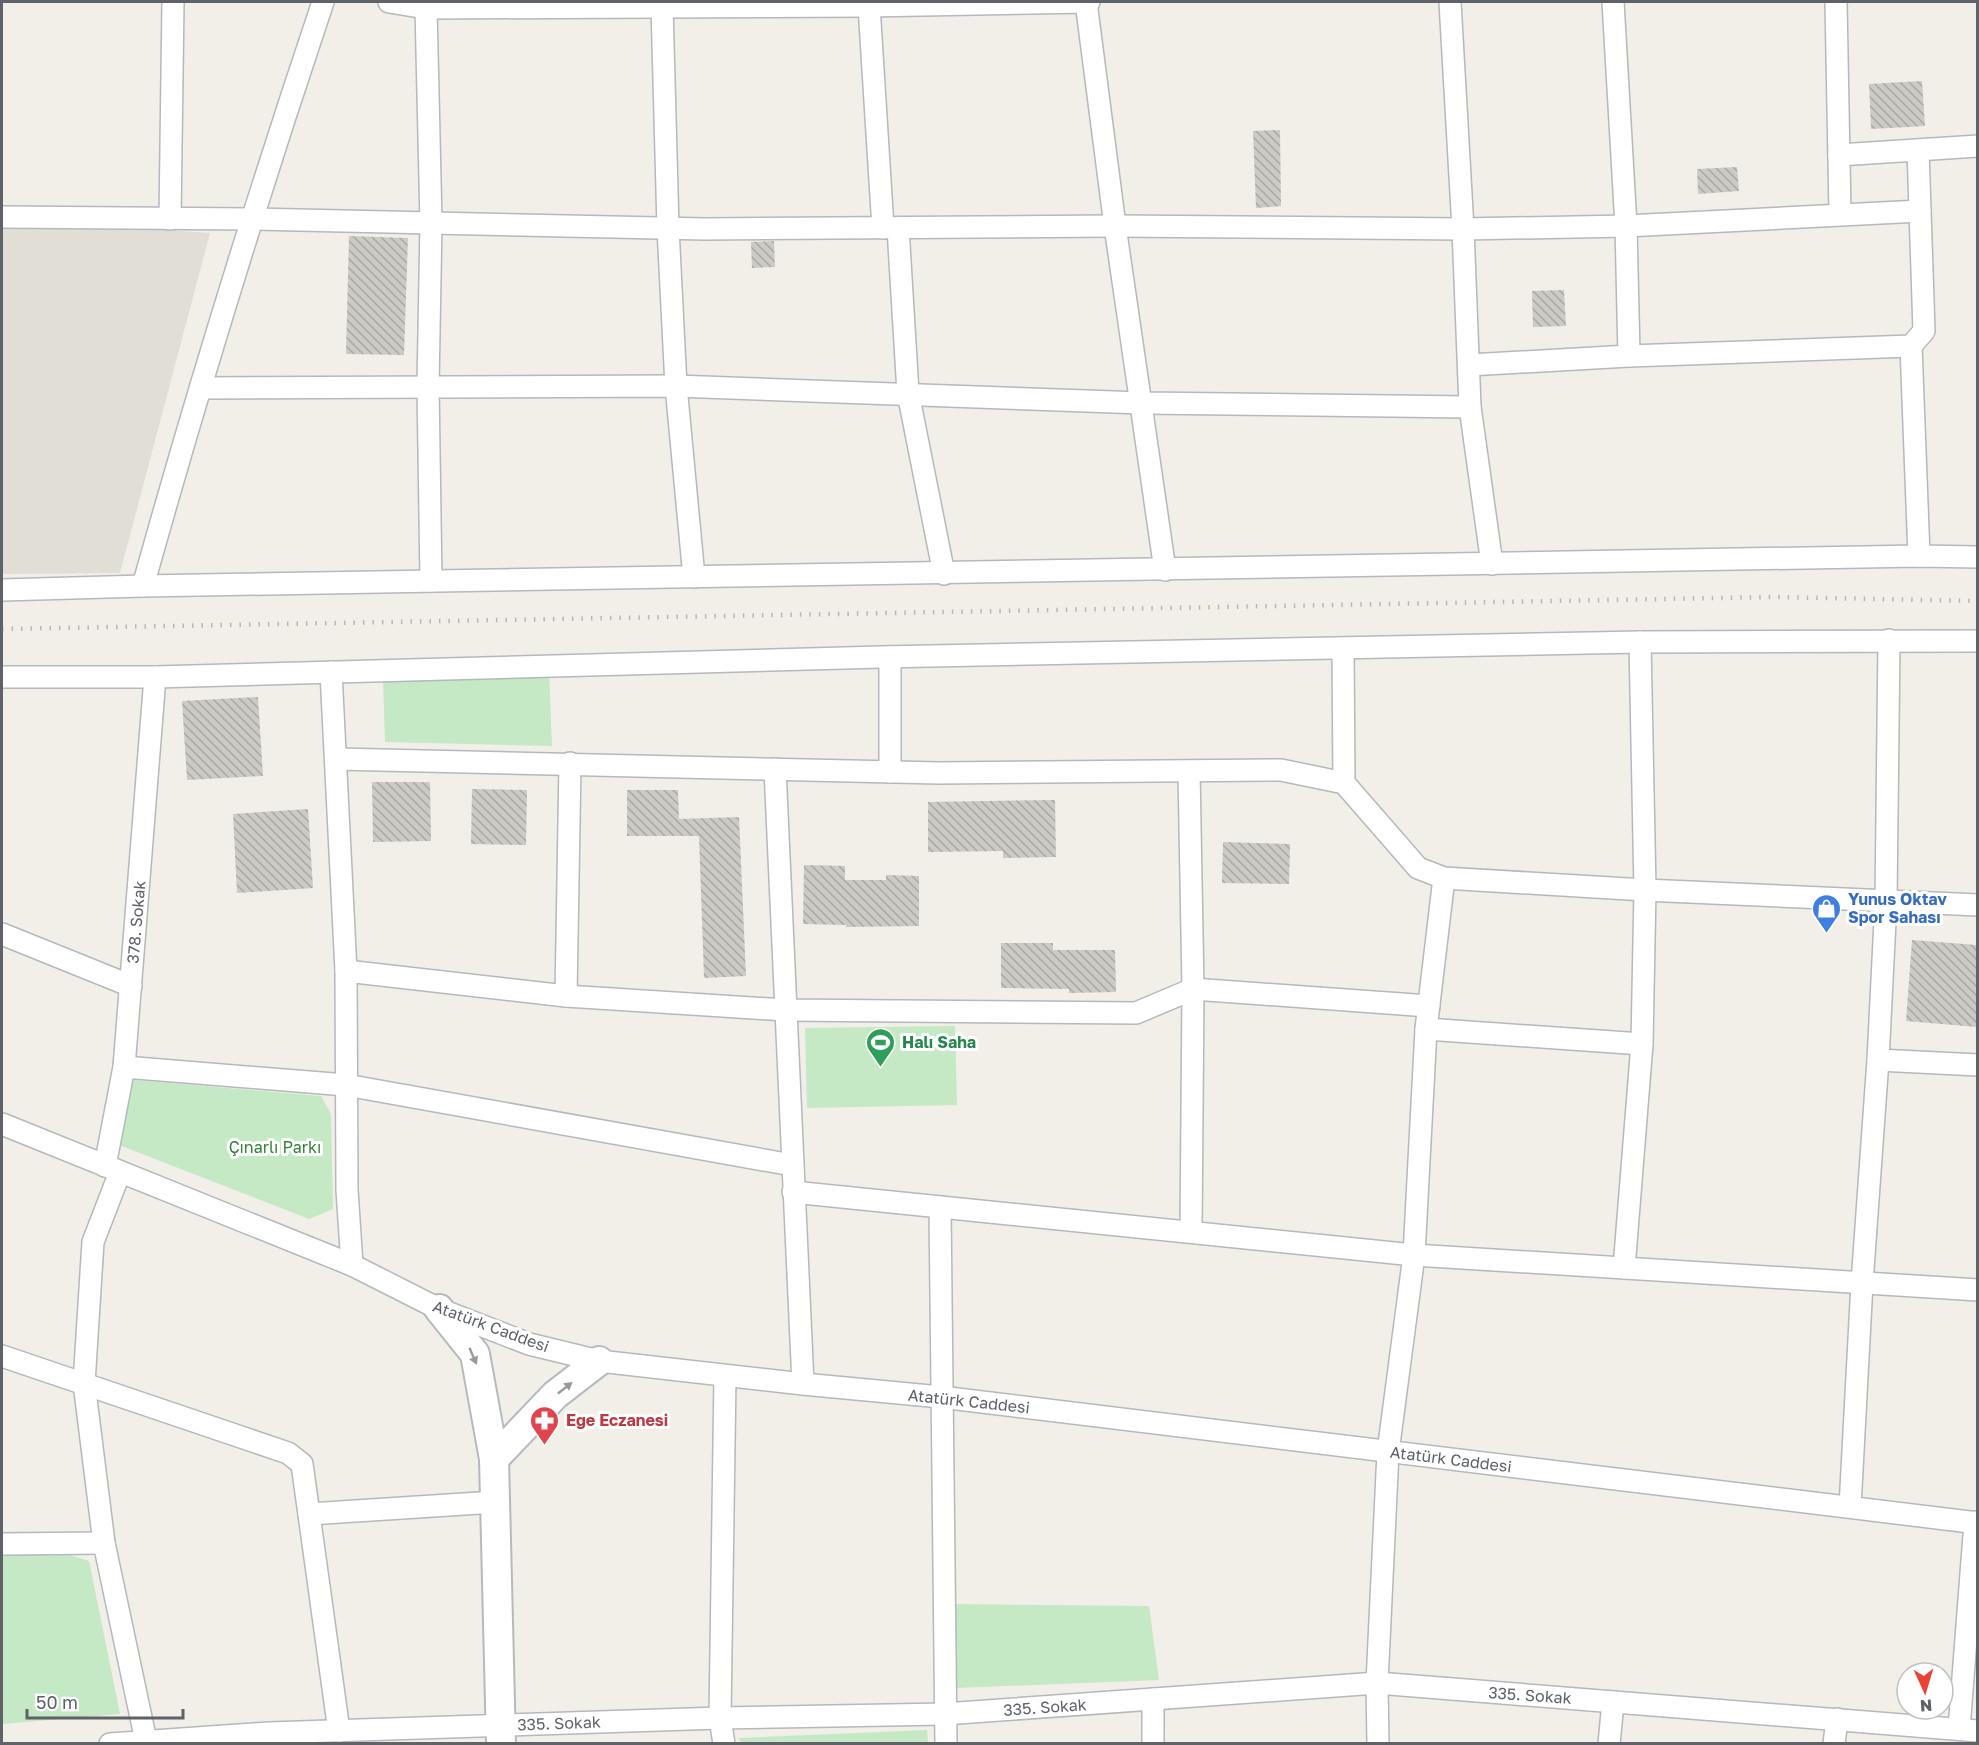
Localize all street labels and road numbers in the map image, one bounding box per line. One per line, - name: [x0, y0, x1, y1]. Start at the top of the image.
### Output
- street label: 378. Sokak: [122, 880, 150, 964]
- street label: Atatürk Caddesi: [430, 1296, 552, 1356]
- street label: Atatürk Caddesi: [907, 1385, 1031, 1417]
- street label: Atatürk Caddesi: [1389, 1442, 1513, 1476]
- street label: 335. Sokak: [1488, 1682, 1572, 1708]
- street label: 335. Sokak: [1003, 1694, 1087, 1720]
- street label: 335. Sokak: [517, 1712, 601, 1734]

